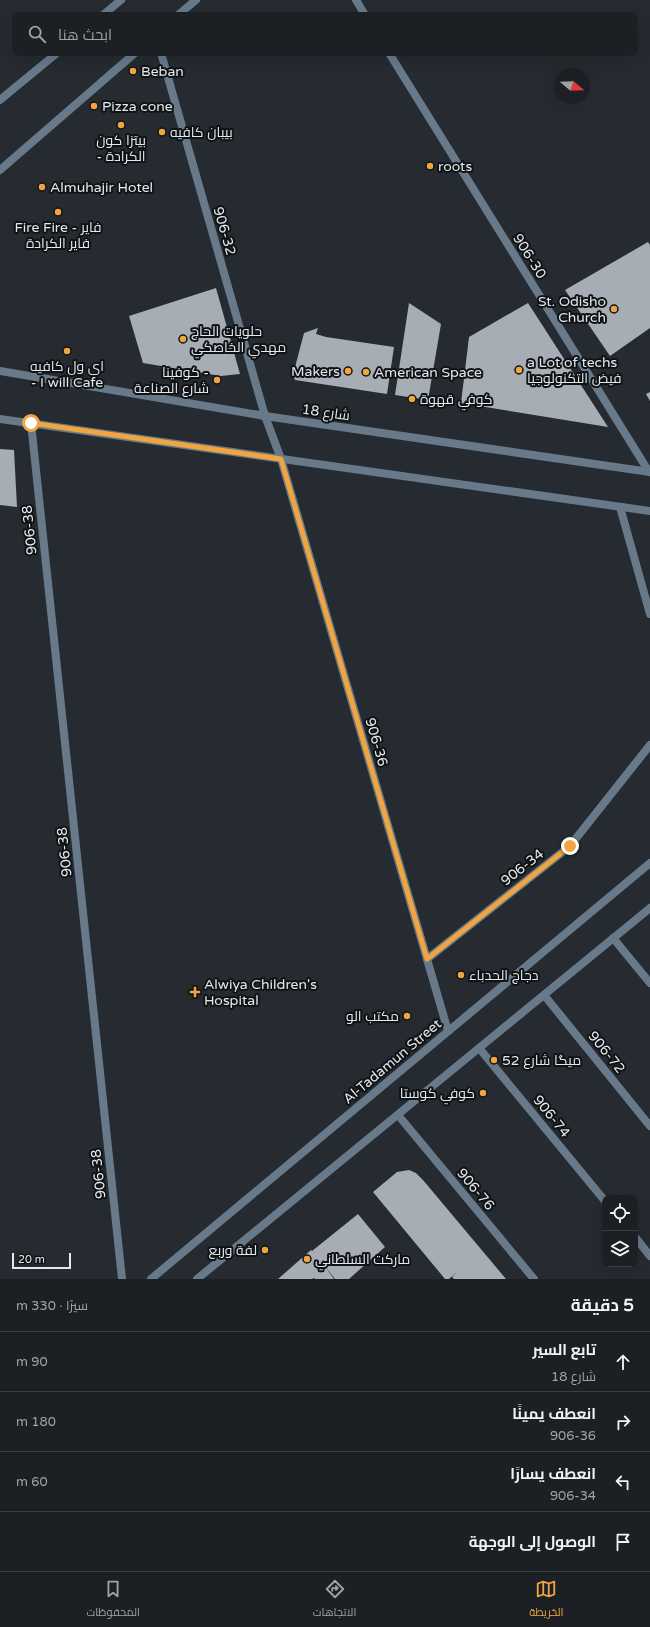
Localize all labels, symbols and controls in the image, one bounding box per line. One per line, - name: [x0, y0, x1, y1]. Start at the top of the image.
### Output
- search box: [12, 12, 638, 56]
- icon: search: [26, 23, 48, 45]
- text: ابحث هنا: [58, 26, 112, 44]
- place label: Beban: [141, 63, 184, 80]
- marker: Beban: [128, 66, 138, 76]
- north arrow: [554, 68, 590, 104]
- place label: Pizza cone: [102, 98, 173, 115]
- marker: Pizza cone: [89, 101, 99, 111]
- marker: بيتزا كون - الكرادة: [116, 120, 126, 130]
- place label: بيبان كافيه: [170, 124, 233, 141]
- marker: بيبان كافيه: [157, 127, 167, 137]
- place label: بيتزا كون - الكرادة: [96, 132, 146, 165]
- place label: roots: [438, 158, 472, 175]
- marker: roots: [425, 161, 435, 171]
- place label: Almuhajir Hotel: [50, 179, 153, 196]
- marker: Almuhajir Hotel: [37, 182, 47, 192]
- street label: 906-32: [210, 205, 240, 257]
- marker: Fire Fire - فاير فاير الكرادة: [53, 207, 63, 217]
- place label: Fire Fire - فاير فاير الكرادة: [14, 219, 102, 252]
- street label: 906-30: [509, 231, 550, 282]
- place label: St. Odisho Church: [538, 293, 606, 326]
- marker: St. Odisho Church: [609, 304, 619, 314]
- place label: حلويات الحاج مهدي الخاصكي: [191, 323, 286, 359]
- marker: حلويات الحاج مهدي الخاصكي: [178, 334, 188, 344]
- marker: اي ول كافيه - I will Cafe: [62, 346, 72, 356]
- place label: a Lot of techs فيض التكنولوجيا: [527, 354, 622, 387]
- place label: اي ول كافيه - I will Cafe: [30, 358, 104, 391]
- place label: Makers: [291, 363, 340, 380]
- place label: كوفينا - شارع الصناعة: [134, 364, 209, 397]
- place label: American Space: [374, 364, 482, 381]
- marker: a Lot of techs فيض التكنولوجيا: [514, 365, 524, 375]
- marker: Makers: [343, 366, 353, 376]
- marker: American Space: [361, 367, 371, 377]
- marker: كوفينا - شارع الصناعة: [212, 375, 222, 385]
- place label: كوفي قهوة: [420, 391, 493, 411]
- marker: كوفي قهوة: [407, 394, 417, 404]
- street label: شارع 18: [301, 401, 351, 424]
- route start: [22, 414, 40, 432]
- street label: 906-38: [18, 504, 41, 556]
- street label: 906-36: [362, 716, 392, 769]
- street label: 906-38: [53, 826, 76, 878]
- route end: [561, 837, 579, 855]
- street label: 906-34: [498, 845, 547, 889]
- place label: دجاج الحدباء: [469, 967, 538, 984]
- marker: دجاج الحدباء: [456, 970, 466, 980]
- place label: Alwiya Children's Hospital: [204, 976, 317, 1009]
- marker: Alwiya Children's Hospital: [189, 986, 201, 998]
- place label: مكتب الو: [346, 1008, 399, 1025]
- marker: مكتب الو: [402, 1011, 412, 1021]
- street label: Al-Tadamun Street: [340, 1015, 446, 1108]
- street label: 906-72: [584, 1028, 629, 1077]
- place label: ميگا شارع 52: [502, 1052, 581, 1069]
- marker: ميگا شارع 52: [489, 1055, 499, 1065]
- place label: كوفي كوستا: [400, 1085, 475, 1105]
- marker: كوفي كوستا: [478, 1088, 488, 1098]
- street label: 906-74: [529, 1092, 574, 1141]
- street label: 906-38: [87, 1148, 110, 1200]
- street label: 906-76: [453, 1165, 498, 1214]
- map controls: [602, 1195, 638, 1267]
- button: locate: [602, 1195, 638, 1231]
- button: layers: [602, 1231, 638, 1267]
- place label: لفة وربع: [209, 1242, 257, 1259]
- marker: لفة وربع: [260, 1245, 270, 1255]
- scale bar: [12, 1251, 71, 1270]
- place label: ماركت السلطاني: [315, 1251, 410, 1271]
- text: 20 m: [18, 1253, 45, 1266]
- marker: ماركت السلطاني: [302, 1254, 312, 1264]
- text: 5 دقيقة: [571, 1295, 634, 1316]
- text: سيرًا · 330 m: [16, 1298, 88, 1314]
- text: تابع السير: [532, 1341, 596, 1359]
- icon: ahead: [612, 1351, 634, 1373]
- text: 90 m: [16, 1354, 48, 1370]
- text: شارع 18: [551, 1369, 596, 1385]
- text: انعطف يمينًا: [512, 1405, 596, 1423]
- icon: right: [612, 1411, 634, 1433]
- text: 180 m: [16, 1414, 56, 1430]
- text: 906-36: [550, 1428, 596, 1444]
- text: انعطف يسارًا: [510, 1465, 596, 1483]
- icon: left: [612, 1471, 634, 1493]
- text: 60 m: [16, 1474, 48, 1490]
- text: 906-34: [550, 1488, 596, 1504]
- icon: arrive: [612, 1531, 634, 1553]
- text: الوصول إلى الوجهة: [469, 1533, 596, 1551]
- tab: المحفوظات: [86, 1578, 140, 1622]
- tab: الاتجاهات: [313, 1578, 356, 1622]
- tab: الخريطة: [529, 1578, 564, 1622]

